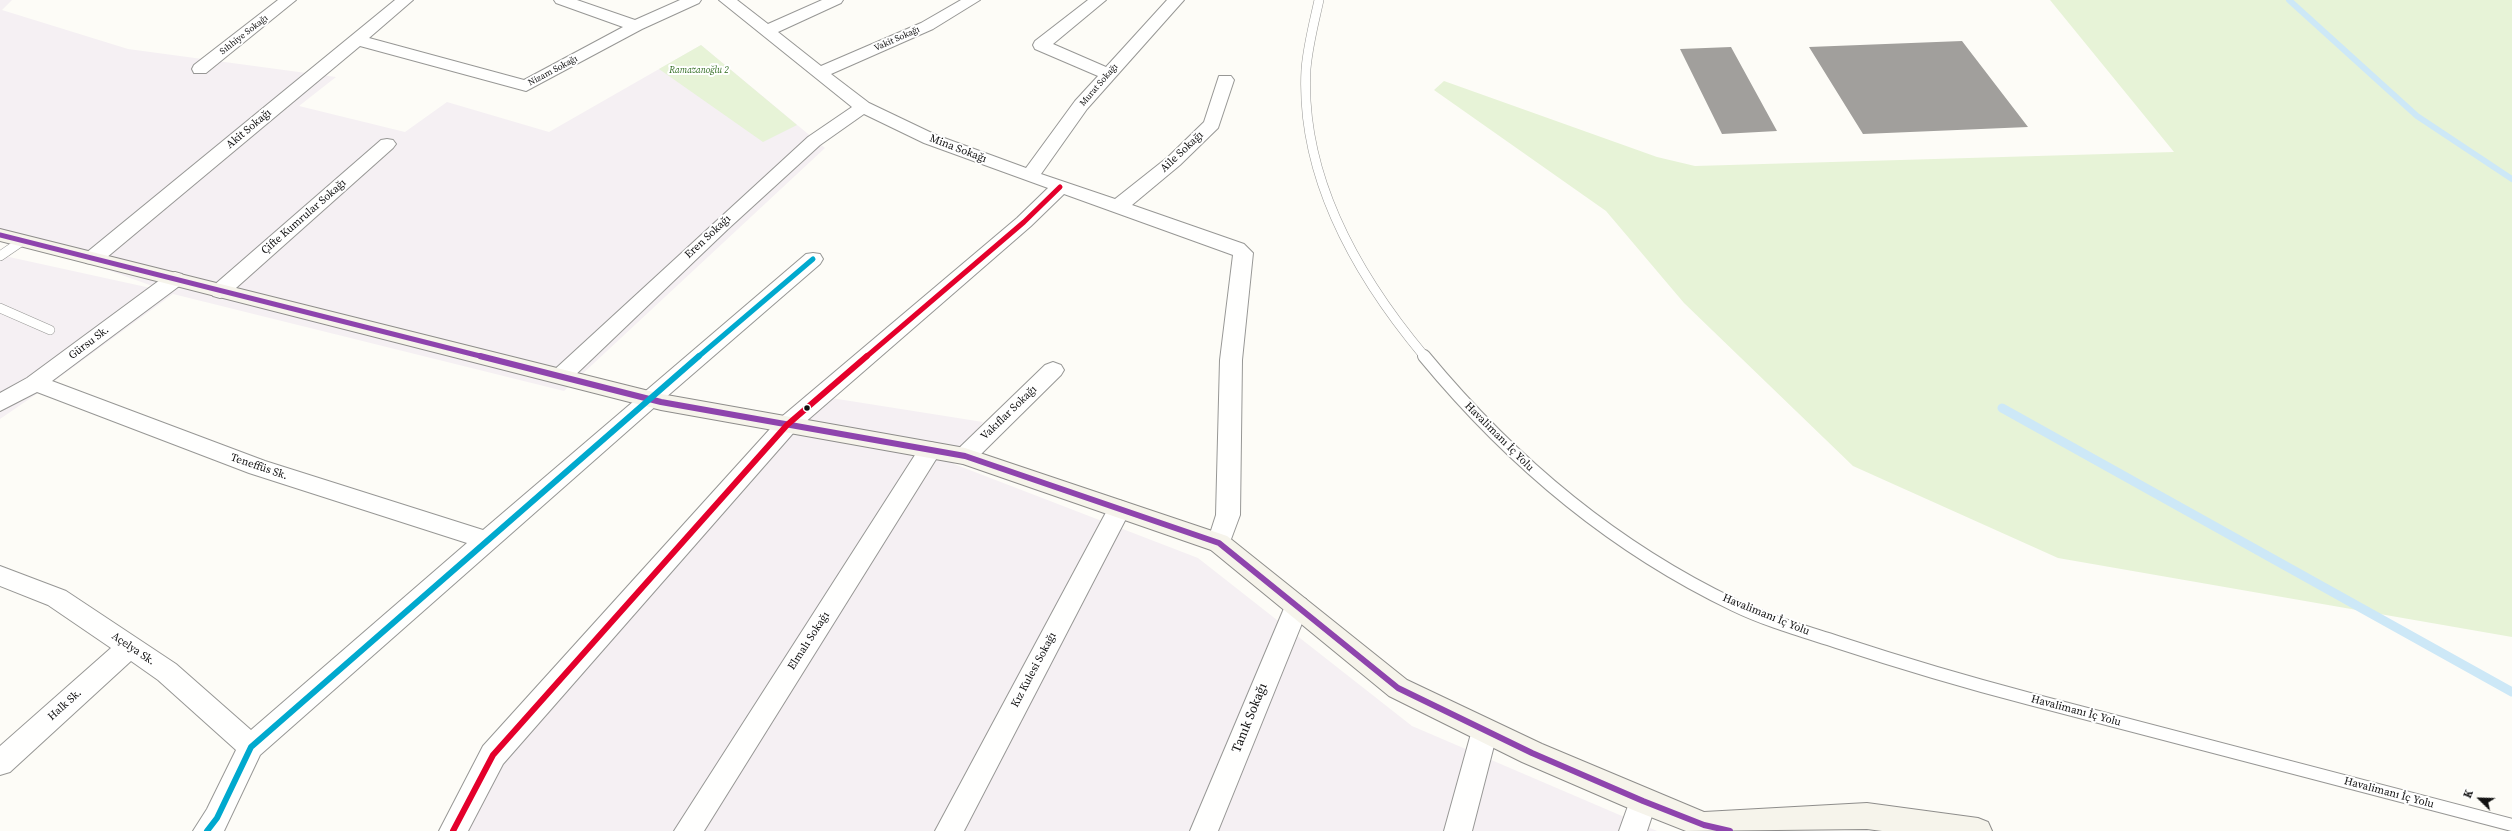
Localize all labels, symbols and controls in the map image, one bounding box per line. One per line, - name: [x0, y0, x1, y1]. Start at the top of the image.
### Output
- street label: Sıhhiye Sokağı: [218, 13, 270, 57]
- street label: Vakit Sokağı: [873, 24, 921, 54]
- street label: Nizam Sokağı: [526, 53, 580, 89]
- street label: Murat Sokağı: [1078, 62, 1120, 108]
- park label: Ramazanoğlu 2: [669, 66, 729, 76]
- street label: Akit Sokağı: [224, 106, 274, 152]
- street label: Aile Sokağı: [1158, 129, 1206, 175]
- street label: Mina Sokağı: [928, 132, 988, 166]
- street label: Çifte Kumrular Sokağı: [259, 177, 349, 257]
- street label: Eren Sokağı: [682, 212, 734, 262]
- street label: Gürsu Sk.: [66, 324, 112, 362]
- street label: Vakıflar Sokağı: [978, 383, 1040, 443]
- street label: Havalimanı İç Yolu: [1462, 400, 1536, 474]
- unlabelled marker: [802, 403, 812, 413]
- street label: Teneffüs Sk.: [229, 451, 289, 483]
- street label: Havalimanı İç Yolu: [1721, 592, 1811, 638]
- street label: Elmalı Sokağı: [785, 609, 833, 673]
- street label: Açelya Sk.: [109, 630, 157, 668]
- street label: Kız Kulesi Sokağı: [1009, 630, 1059, 710]
- street label: Tanık Sokağı: [1229, 681, 1271, 755]
- street label: Halk Sk.: [45, 686, 85, 724]
- street label: Havalimanı İç Yolu: [2030, 693, 2122, 729]
- street label: Havalimanı İç Yolu: [2343, 775, 2435, 811]
- north arrow: [2460, 779, 2500, 819]
- text: K: [2460, 788, 2477, 801]

